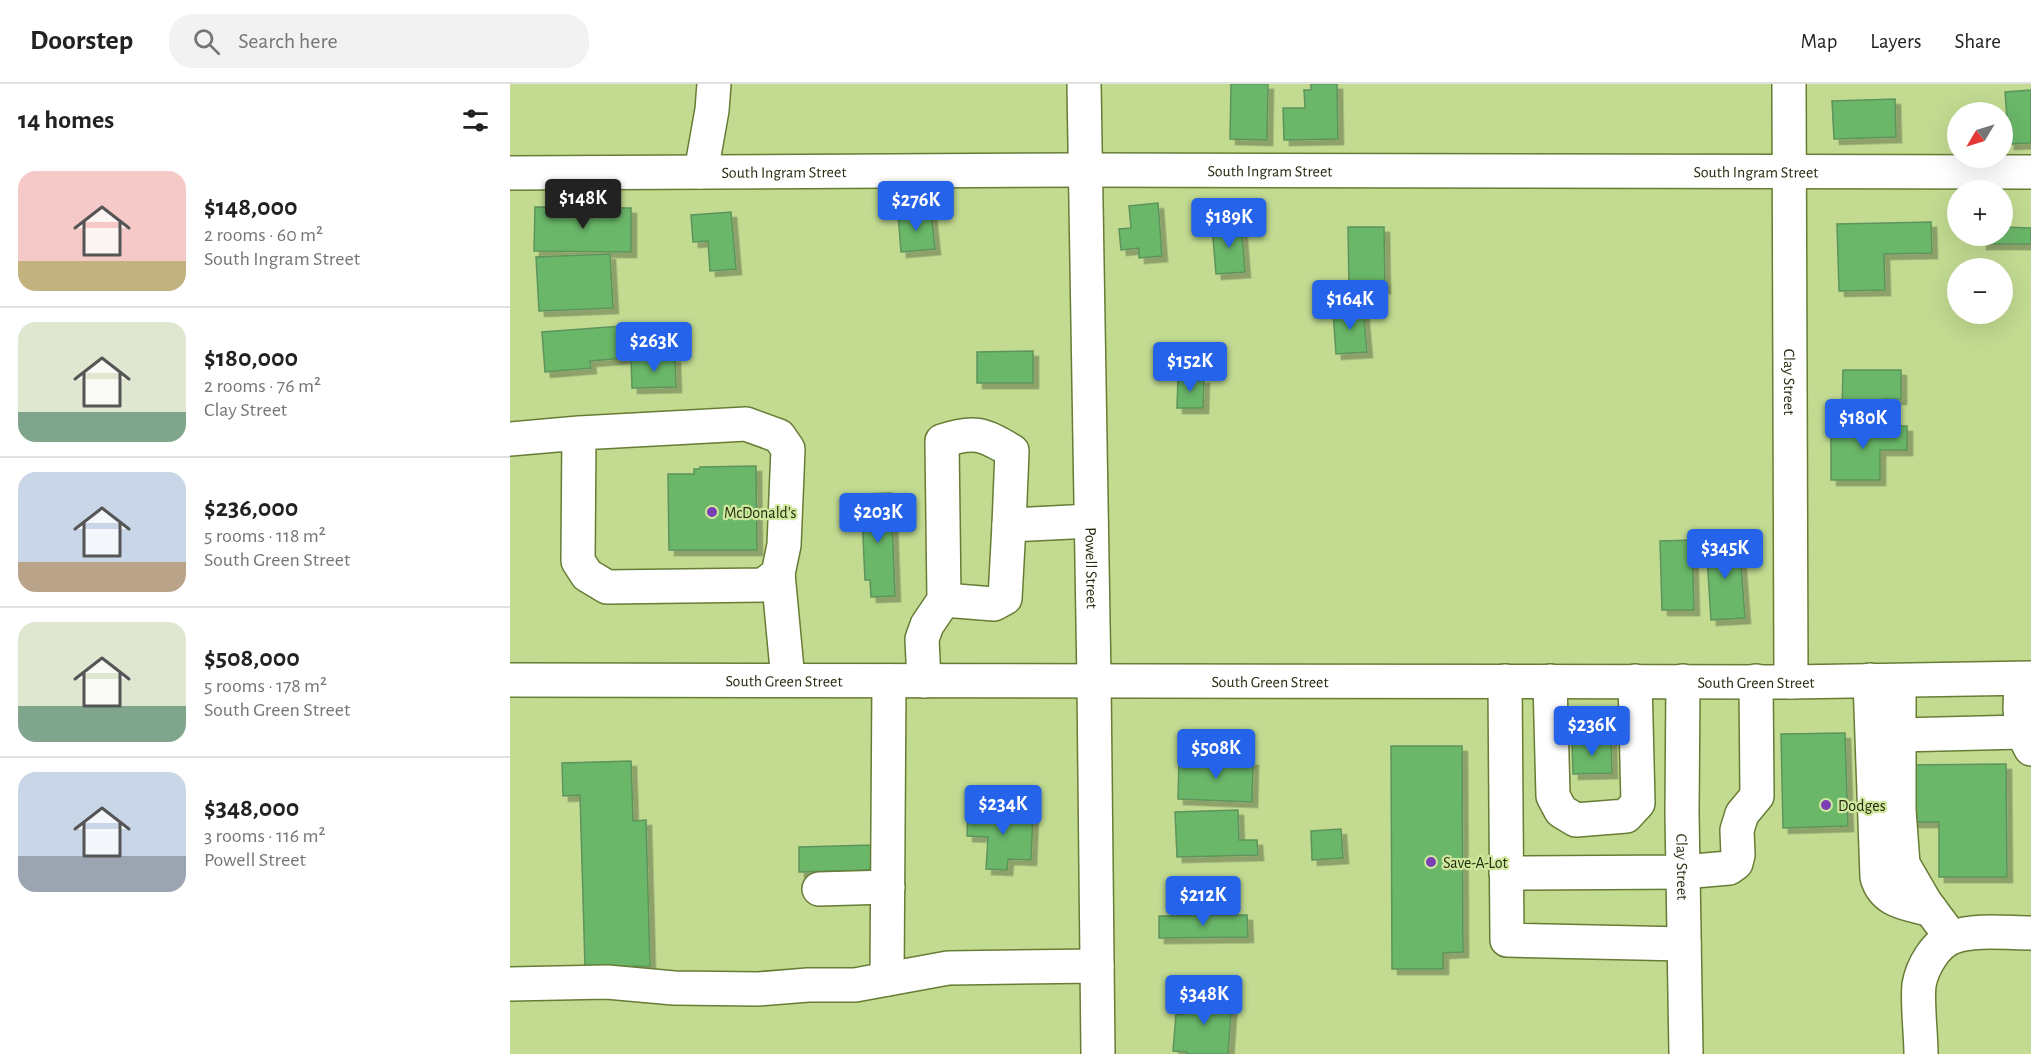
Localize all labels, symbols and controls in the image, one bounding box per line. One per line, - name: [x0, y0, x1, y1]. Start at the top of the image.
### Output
- search box: [169, 14, 589, 68]
- icon: search: [190, 25, 223, 58]
- text: Doorstep: [30, 27, 133, 55]
- text: Search here: [238, 30, 338, 52]
- text: Map: [1801, 31, 1837, 52]
- text: Layers: [1870, 31, 1921, 52]
- text: Share: [1954, 31, 2001, 52]
- north arrow: [1947, 102, 2013, 168]
- map controls: [1947, 102, 2013, 324]
- icon: filters: [459, 104, 492, 137]
- text: 14 homes: [18, 107, 114, 133]
- street label: South Ingram Street: [1207, 163, 1332, 180]
- street label: South Ingram Street: [721, 164, 847, 181]
- street label: South Ingram Street: [1693, 164, 1818, 181]
- pin: $148K: [541, 179, 625, 230]
- button: +: [1947, 180, 2013, 246]
- pin: $276K: [874, 181, 958, 232]
- text: $148K: [559, 188, 607, 208]
- text: $276K: [892, 190, 940, 210]
- text: $148,000: [204, 194, 298, 220]
- icon: home: [66, 195, 138, 267]
- pin: $189K: [1187, 198, 1271, 249]
- text: $189K: [1205, 207, 1253, 227]
- text: 2 rooms · 60 m²: [204, 225, 323, 245]
- text: South Ingram Street: [204, 249, 360, 269]
- button: −: [1947, 258, 2013, 324]
- pin: $164K: [1308, 280, 1392, 331]
- text: $164K: [1326, 289, 1374, 309]
- pin: $263K: [612, 322, 696, 373]
- text: $263K: [630, 331, 678, 351]
- pin: $152K: [1148, 342, 1232, 393]
- text: $180,000: [204, 345, 298, 371]
- icon: home: [66, 346, 138, 418]
- street label: Clay Street: [1780, 349, 1797, 415]
- text: $152K: [1167, 351, 1213, 371]
- text: 2 rooms · 76 m²: [204, 376, 321, 396]
- pin: $180K: [1821, 399, 1905, 450]
- text: Clay Street: [204, 400, 287, 420]
- text: $180K: [1839, 408, 1887, 428]
- pin: $203K: [836, 493, 920, 544]
- text: $236,000: [204, 495, 298, 521]
- icon: home: [66, 496, 138, 568]
- text: $203K: [853, 502, 903, 522]
- marker: McDonald's: [705, 505, 719, 519]
- place label: McDonald's: [724, 505, 797, 521]
- text: 5 rooms · 118 m²: [204, 526, 326, 546]
- street label: Powell Street: [1082, 527, 1100, 609]
- pin: $345K: [1683, 529, 1767, 580]
- text: $345K: [1701, 538, 1749, 558]
- text: South Green Street: [204, 550, 350, 570]
- text: $508,000: [204, 645, 300, 671]
- icon: home: [66, 646, 138, 718]
- street label: South Green Street: [725, 673, 843, 690]
- street label: South Green Street: [1211, 674, 1329, 690]
- street label: South Green Street: [1697, 675, 1815, 691]
- text: 5 rooms · 178 m²: [204, 676, 327, 696]
- text: South Green Street: [204, 700, 350, 720]
- pin: $236K: [1550, 706, 1634, 757]
- text: $236K: [1568, 715, 1616, 735]
- pin: $508K: [1174, 729, 1258, 780]
- text: $508K: [1191, 738, 1241, 758]
- pin: $234K: [961, 785, 1045, 836]
- text: $234K: [979, 794, 1027, 814]
- text: $348,000: [204, 795, 299, 821]
- icon: home: [66, 796, 138, 868]
- marker: Dodges: [1819, 798, 1833, 812]
- place label: Dodges: [1838, 798, 1886, 814]
- text: 3 rooms · 116 m²: [204, 826, 325, 846]
- street label: Clay Street: [1673, 834, 1690, 900]
- text: Powell Street: [204, 850, 306, 870]
- marker: Save-A-Lot: [1424, 855, 1438, 869]
- place label: Save-A-Lot: [1443, 855, 1508, 871]
- pin: $212K: [1161, 876, 1245, 927]
- text: $212K: [1180, 885, 1226, 905]
- pin: $348K: [1162, 975, 1246, 1026]
- text: $348K: [1179, 984, 1229, 1004]

